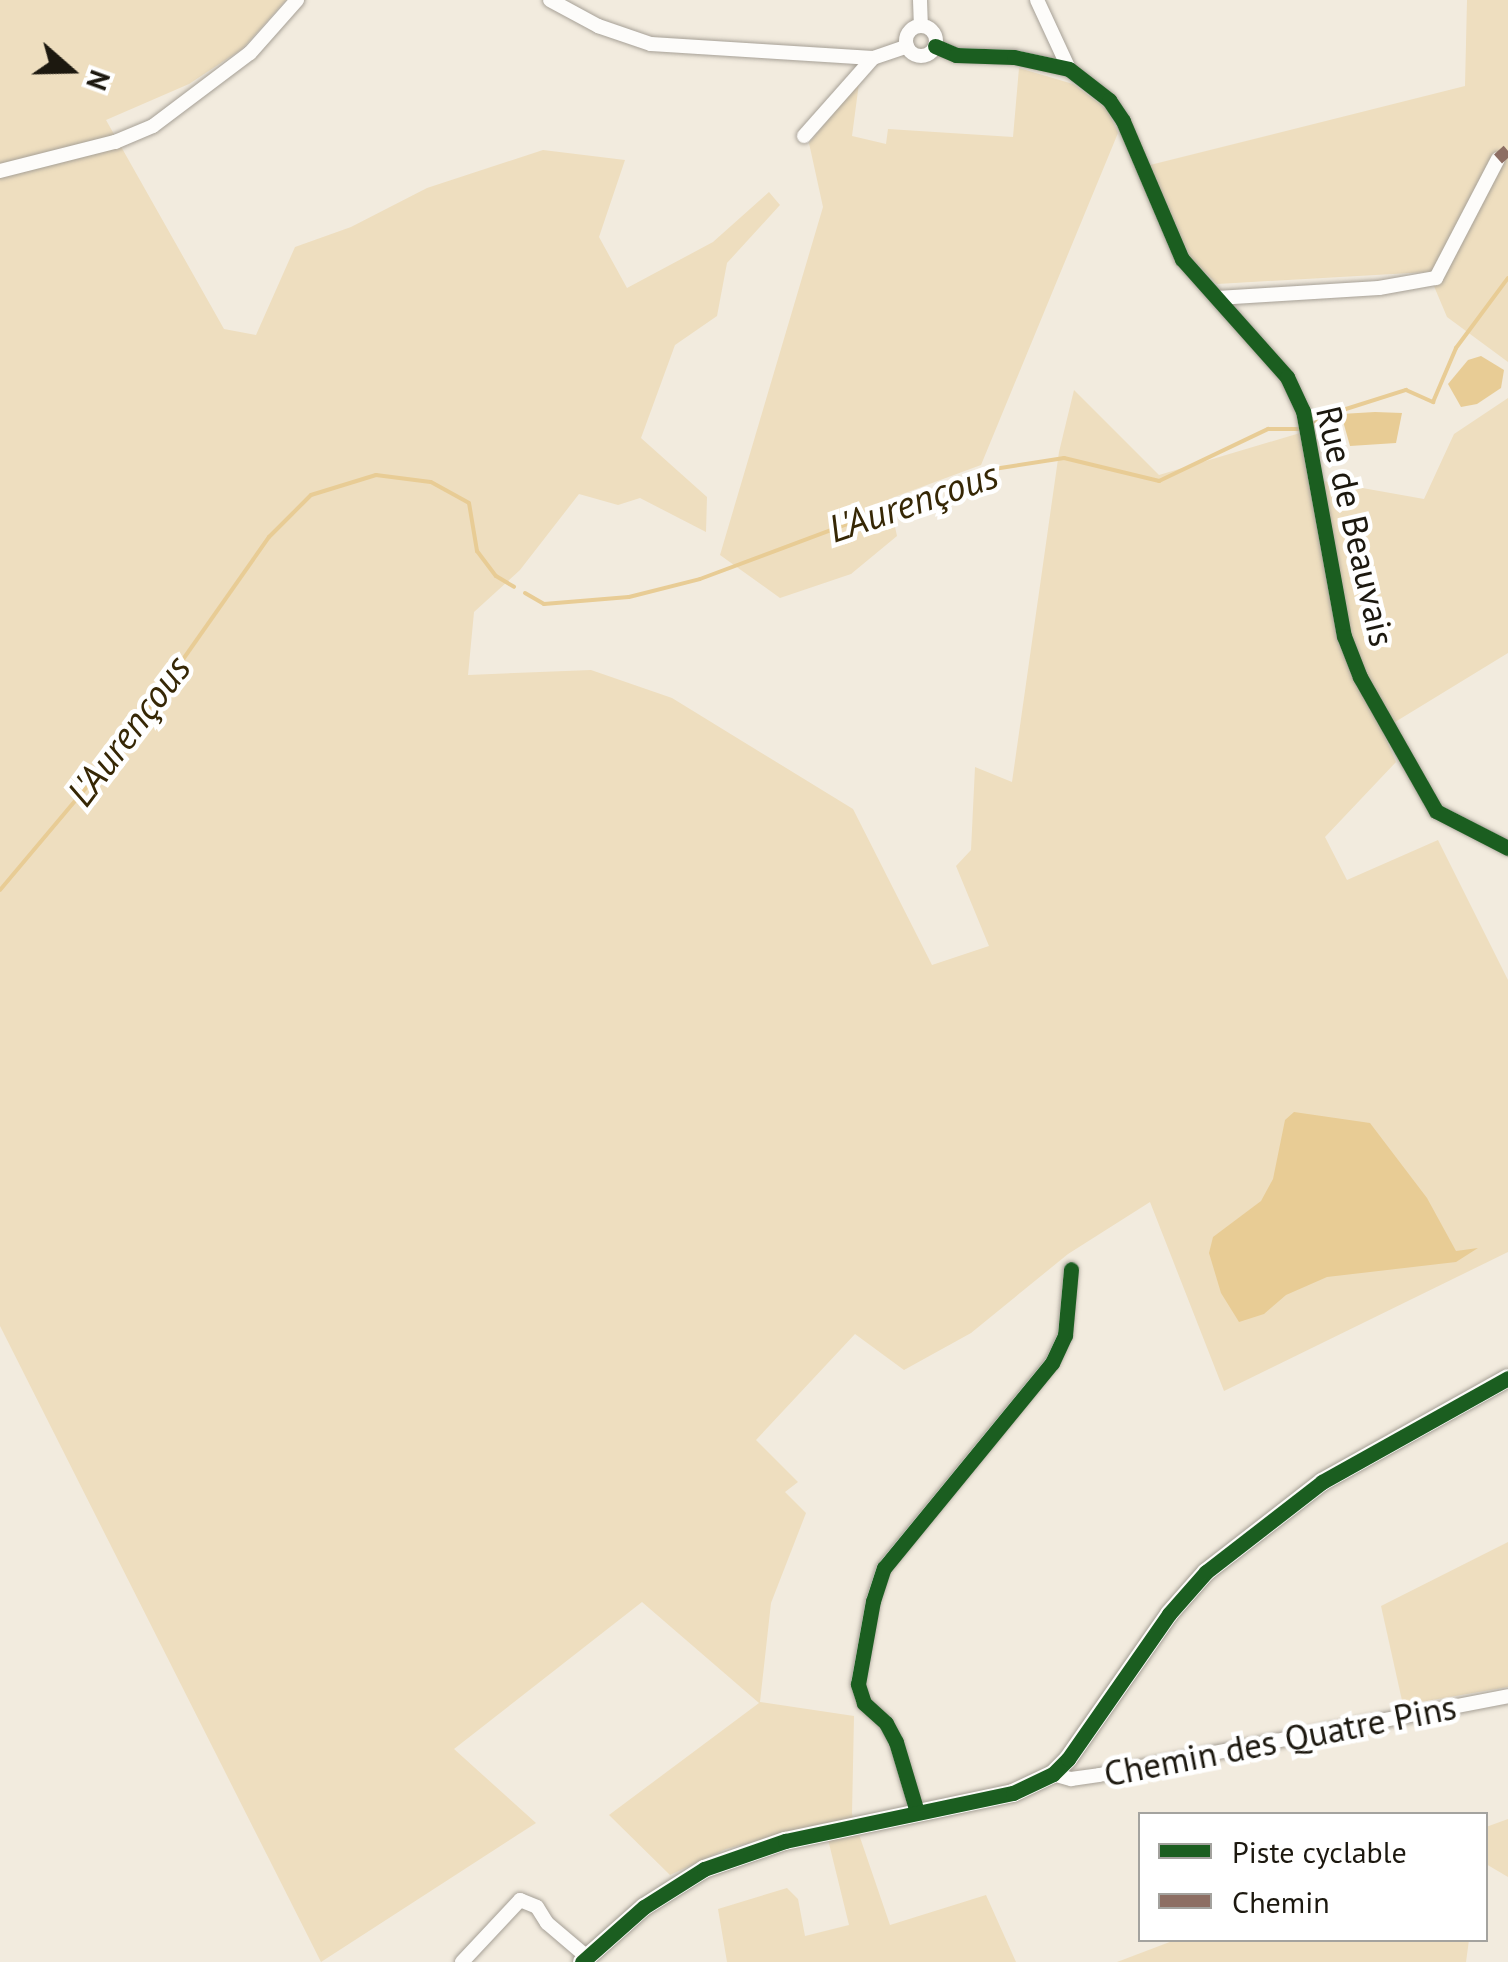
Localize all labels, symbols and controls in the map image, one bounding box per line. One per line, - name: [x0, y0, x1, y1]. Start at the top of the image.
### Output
- north arrow: [20, 20, 120, 120]
- text: N: [78, 65, 119, 95]
- street label: Rue de Beauvais: [1308, 402, 1404, 650]
- water label: L'Aurençous: [822, 451, 1004, 551]
- water label: L'Aurençous: [57, 646, 199, 814]
- street label: Chemin des Quatre Pins: [1100, 1685, 1460, 1795]
- legend: [1138, 1812, 1488, 1942]
- text: Piste cyclable: [1232, 1832, 1407, 1871]
- text: Chemin: [1232, 1882, 1330, 1921]

